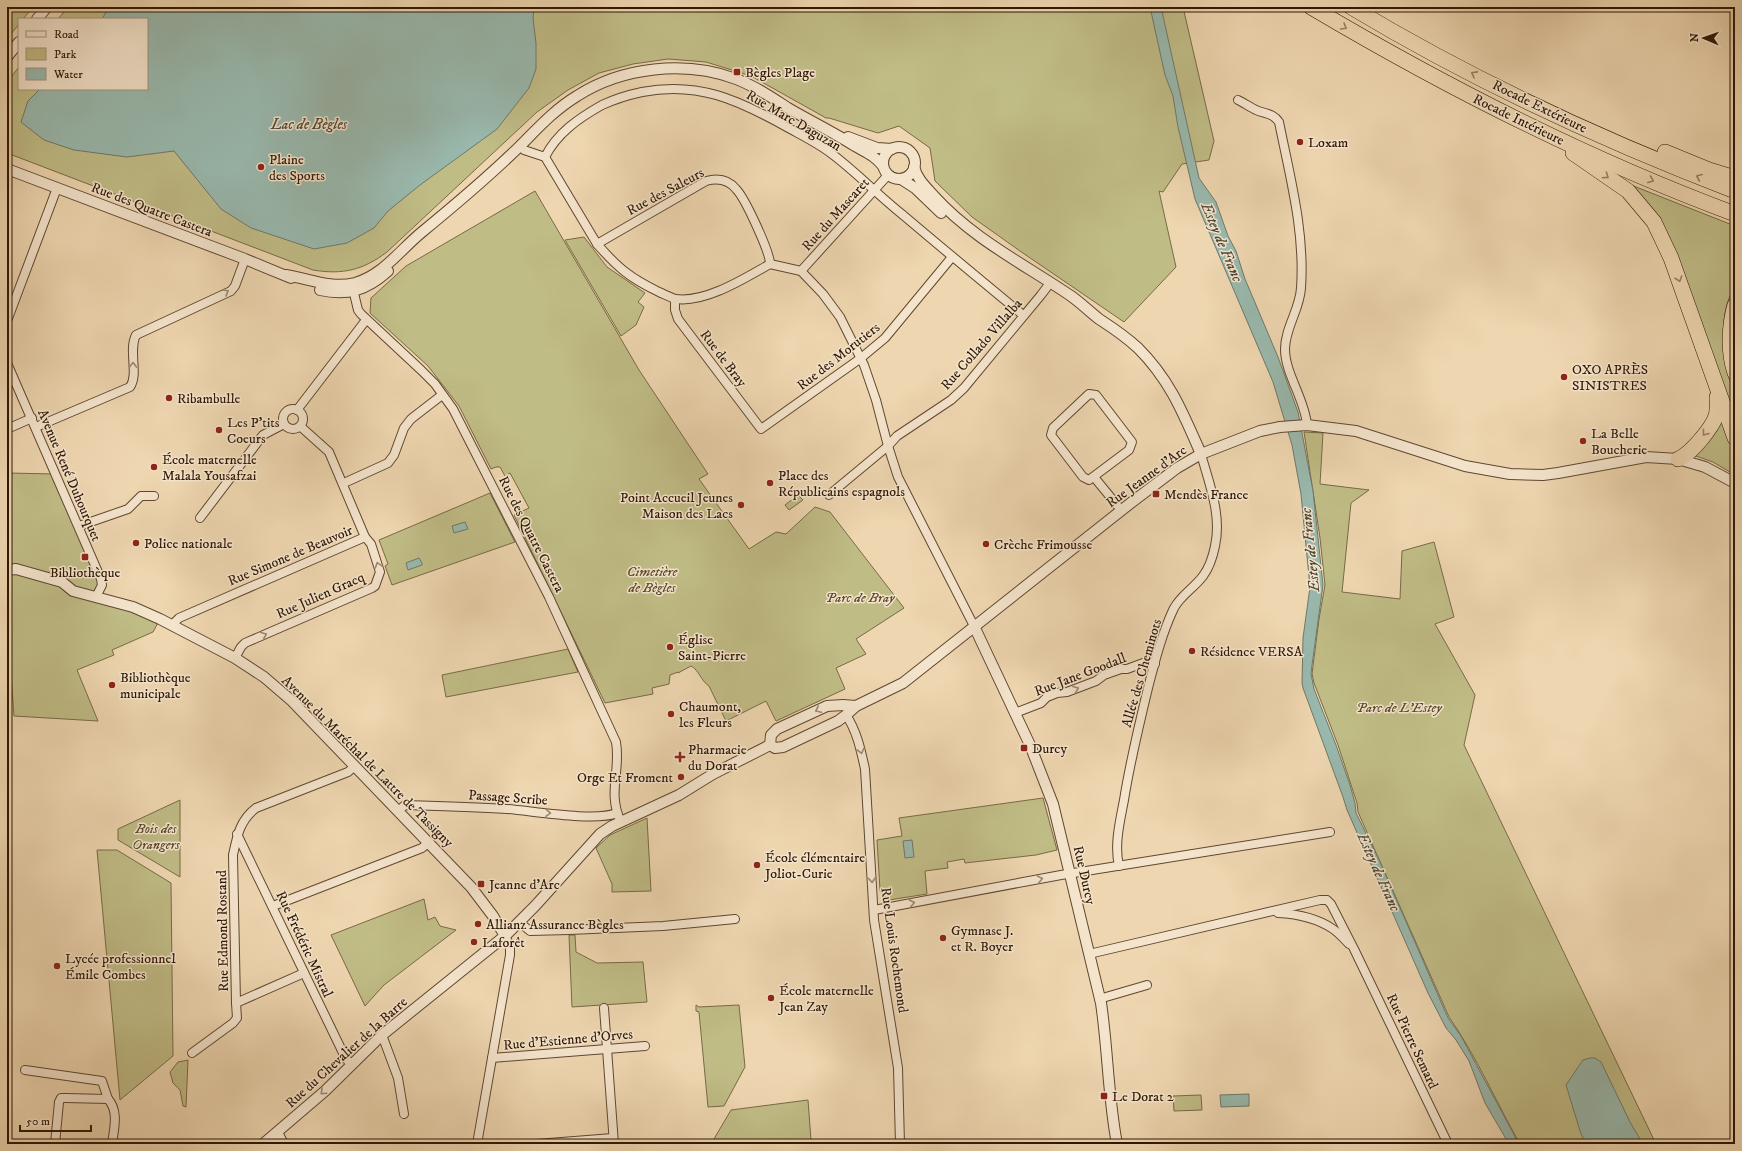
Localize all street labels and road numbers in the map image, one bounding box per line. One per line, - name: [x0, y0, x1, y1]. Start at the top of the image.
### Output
- street label: Rocade Extérieure: [1489, 76, 1590, 138]
- street label: Rue Marc Daguzan: [743, 86, 845, 156]
- street label: Rocade Intérieure: [1470, 90, 1567, 150]
- street label: Rue des Saleurs: [624, 164, 708, 220]
- street label: Rue du Mascaret: [798, 174, 874, 255]
- street label: Rue des Quatre Castera: [89, 179, 215, 241]
- street label: Rue Collado Villalba: [937, 295, 1026, 394]
- street label: Rue des Morutiers: [794, 319, 884, 395]
- street label: Rue de Bray: [696, 326, 751, 391]
- street label: Avenue René Duhourquet: [33, 407, 105, 545]
- street label: Rue Jeanne d'Arc: [1103, 441, 1191, 512]
- street label: Rue des Quatre Castera: [494, 473, 568, 596]
- street label: Rue Simone de Beauvoir: [225, 521, 356, 590]
- street label: Rue Julien Gracq: [273, 568, 368, 623]
- street label: Allée des Cheminots: [1118, 617, 1166, 730]
- street label: Rue Jane Goodall: [1032, 649, 1130, 701]
- street label: Avenue du Maréchal de Lattre de Tassigny: [278, 672, 457, 852]
- street label: Passage Scribe: [468, 786, 548, 810]
- street label: Rue Durcy: [1069, 844, 1100, 907]
- street label: Rue Edmond Rostand: [213, 870, 233, 992]
- street label: Rue Louis Rochemond: [876, 886, 912, 1014]
- street label: Rue Frédéric Mistral: [272, 888, 337, 1001]
- street label: Rue Pierre Semard: [1382, 991, 1442, 1092]
- street label: Rue du Chevalier de la Barre: [282, 993, 412, 1112]
- street label: Rue d'Estienne d'Orves: [503, 1025, 634, 1055]

